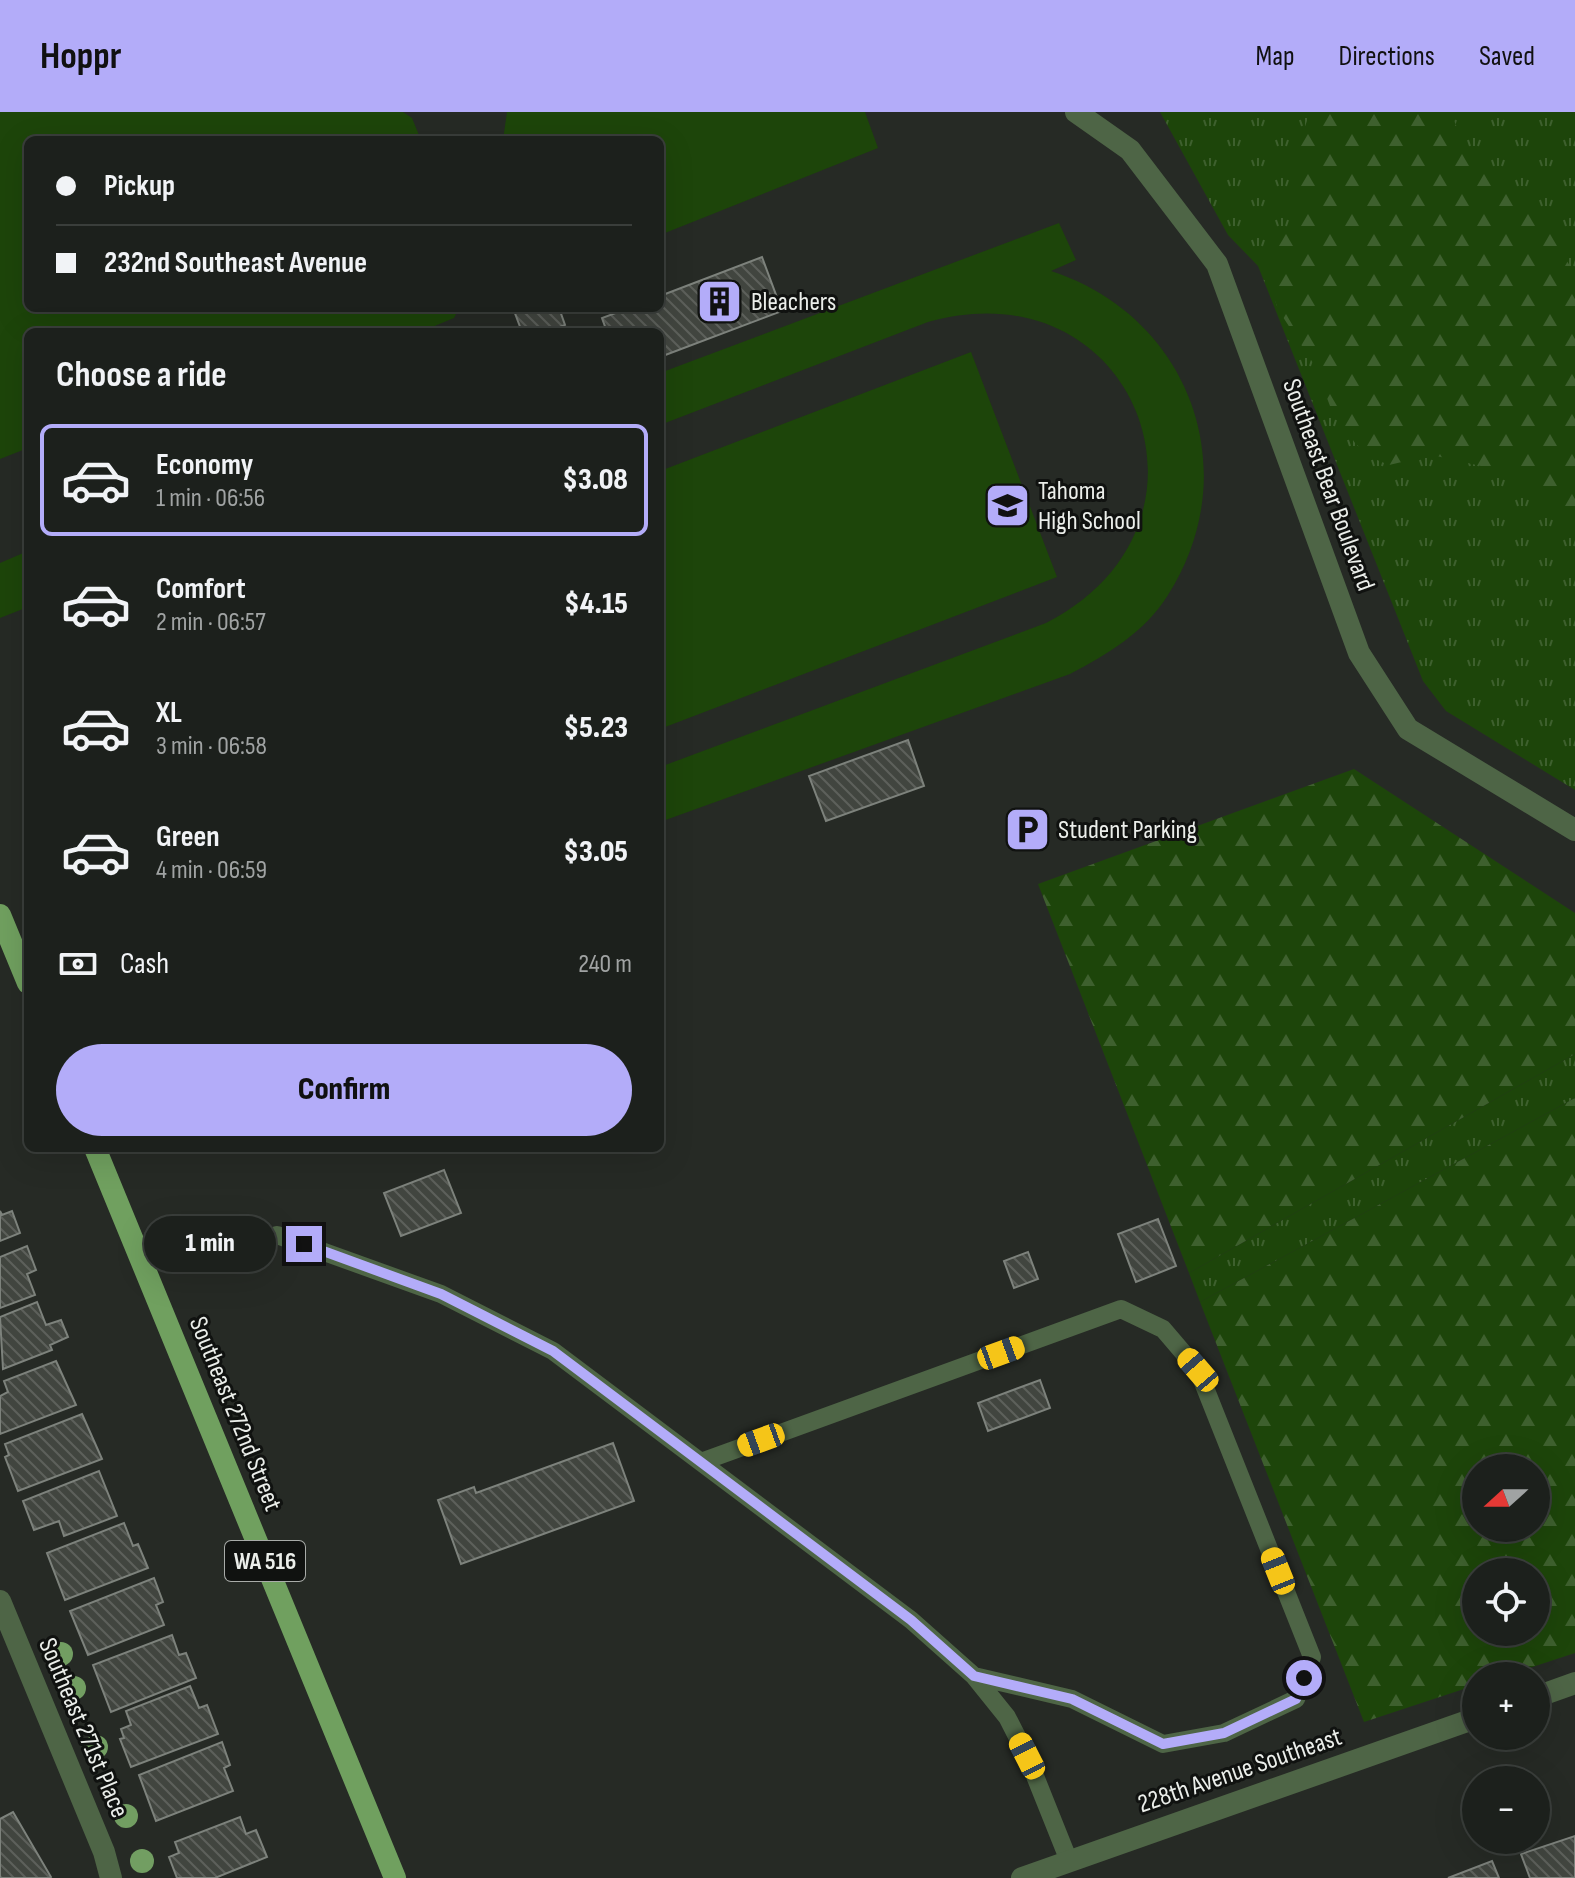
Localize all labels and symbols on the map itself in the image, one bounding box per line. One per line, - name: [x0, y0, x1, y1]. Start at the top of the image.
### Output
- building icon: Bleachers: [696, 278, 744, 326]
- place label: Bleachers: [751, 287, 836, 318]
- street label: Southeast Bear Boulevard: [1275, 375, 1381, 595]
- place label: Tahoma High School: [1038, 476, 1141, 537]
- school or university icon: Tahoma High School: [983, 482, 1031, 530]
- parking icon: Student Parking: [1003, 806, 1051, 854]
- place label: Student Parking: [1058, 815, 1197, 846]
- callout: 1 min: [144, 1216, 276, 1272]
- route end: [286, 1226, 322, 1262]
- street label: Southeast 272nd Street: [182, 1312, 288, 1516]
- car: [974, 1334, 1028, 1372]
- car: [1173, 1344, 1223, 1396]
- car: [734, 1421, 788, 1459]
- north arrow: [1462, 1454, 1550, 1542]
- road number: WA 516: [225, 1541, 305, 1581]
- car: [1258, 1544, 1298, 1598]
- street label: Southeast 271st Place: [31, 1634, 135, 1822]
- route start: [1286, 1660, 1322, 1696]
- street label: 228th Avenue Southeast: [1134, 1722, 1346, 1820]
- car: [1005, 1729, 1049, 1783]

